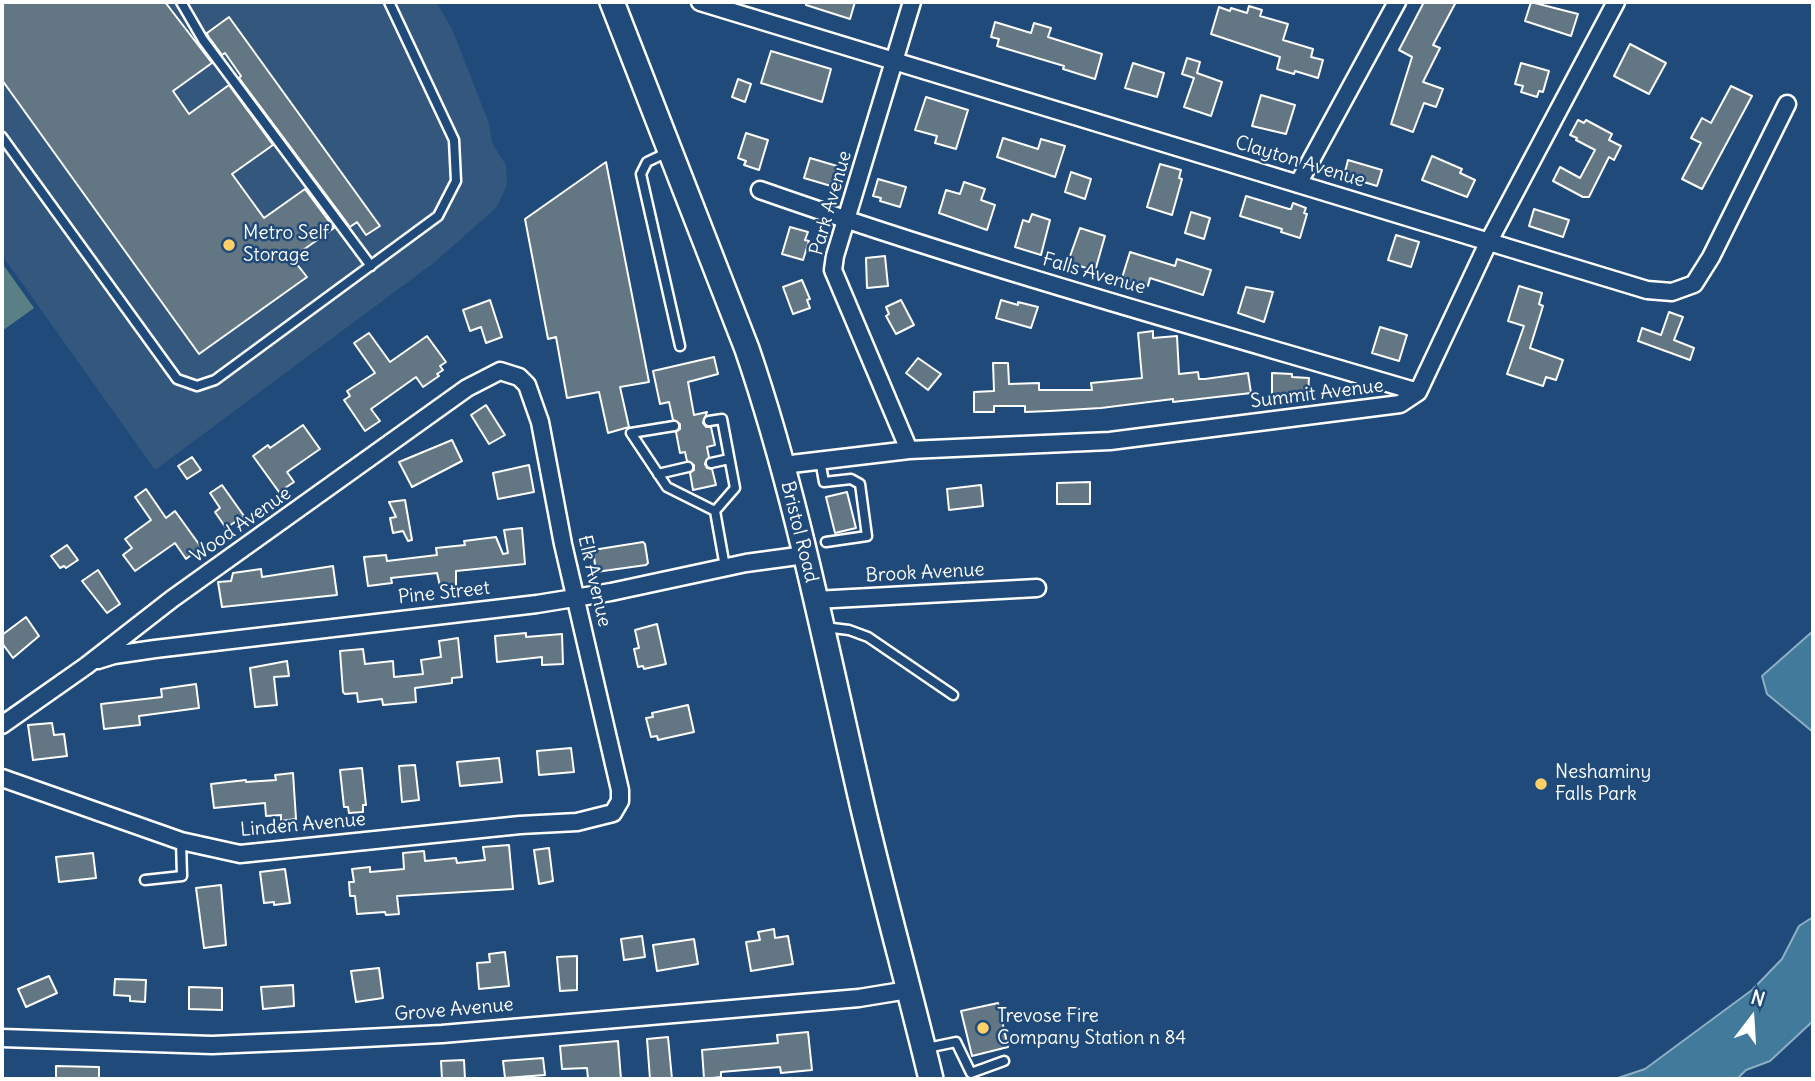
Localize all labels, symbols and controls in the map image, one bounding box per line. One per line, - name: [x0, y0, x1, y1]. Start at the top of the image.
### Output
- street label: Clayton Avenue: [1232, 131, 1368, 193]
- street label: Park Avenue: [805, 148, 857, 258]
- place label: Metro Self Storage: [243, 223, 329, 267]
- marker: Metro Self Storage: [221, 237, 237, 253]
- street label: Falls Avenue: [1040, 248, 1148, 300]
- street label: Summit Avenue: [1249, 375, 1385, 413]
- street label: Bristol Road: [775, 479, 823, 585]
- street label: Wood Avenue: [186, 482, 296, 568]
- street label: Elk Avenue: [572, 533, 616, 629]
- street label: Brook Avenue: [865, 558, 985, 588]
- street label: Pine Street: [397, 577, 491, 609]
- place label: Neshaminy Falls Park: [1555, 762, 1651, 806]
- marker: Neshaminy Falls Park: [1533, 776, 1549, 792]
- street label: Linden Avenue: [239, 808, 367, 842]
- north arrow: [1717, 983, 1787, 1053]
- text: N: [1748, 985, 1768, 1011]
- street label: Grove Avenue: [393, 993, 515, 1027]
- place label: Trevose Fire Company Station n 84: [997, 1006, 1186, 1050]
- marker: Trevose Fire Company Station n 84: [975, 1020, 991, 1036]

